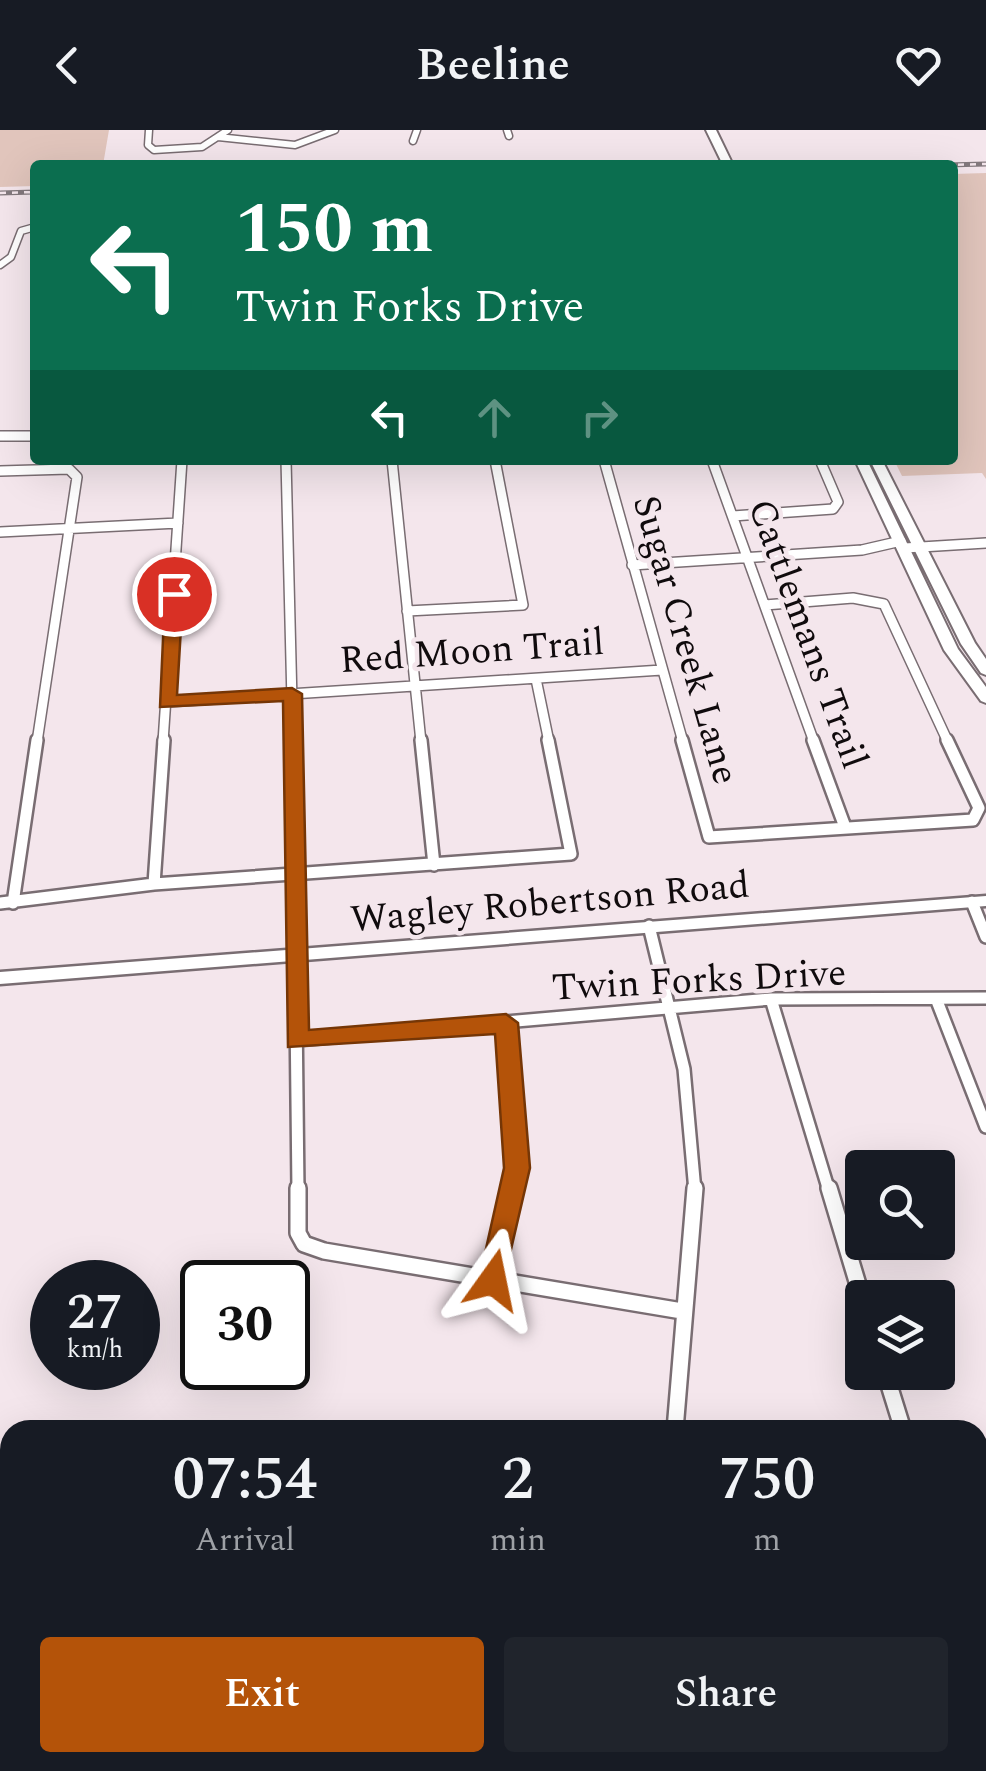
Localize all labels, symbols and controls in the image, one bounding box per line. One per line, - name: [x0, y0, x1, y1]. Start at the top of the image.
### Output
- text: Beeline: [416, 31, 570, 100]
- icon: back: [40, 38, 95, 93]
- icon: heart: [891, 38, 946, 93]
- text: 150 m: [235, 177, 433, 283]
- icon: left: [70, 200, 200, 330]
- text: Twin Forks Drive: [235, 273, 584, 342]
- icon: left: [362, 390, 417, 445]
- icon: ahead: [467, 390, 522, 445]
- icon: right: [572, 390, 627, 445]
- street label: Sugar Creek Lane: [616, 489, 754, 791]
- street label: Cattlemans Trail: [731, 491, 883, 777]
- pin: [132, 552, 217, 637]
- icon: arrive: [147, 567, 202, 622]
- street label: Red Moon Trail: [338, 614, 606, 690]
- street label: Wagley Robertson Road: [348, 857, 752, 949]
- street label: Twin Forks Drive: [550, 944, 848, 1018]
- map controls: [845, 1150, 955, 1390]
- button: search: [845, 1150, 955, 1260]
- position arrow: [441, 1228, 545, 1332]
- speed limit sign: 30: [180, 1260, 310, 1390]
- text: 27: [67, 1275, 123, 1351]
- button: layers: [845, 1280, 955, 1390]
- text: km/h: [67, 1331, 123, 1369]
- text: 07:54: [173, 1434, 317, 1526]
- text: 2: [502, 1434, 534, 1526]
- text: 750: [719, 1434, 815, 1526]
- text: Arrival: [195, 1516, 295, 1565]
- text: min: [490, 1516, 546, 1565]
- text: m: [753, 1516, 781, 1565]
- button: Exit: [40, 1637, 484, 1752]
- button: Share: [504, 1637, 948, 1752]

